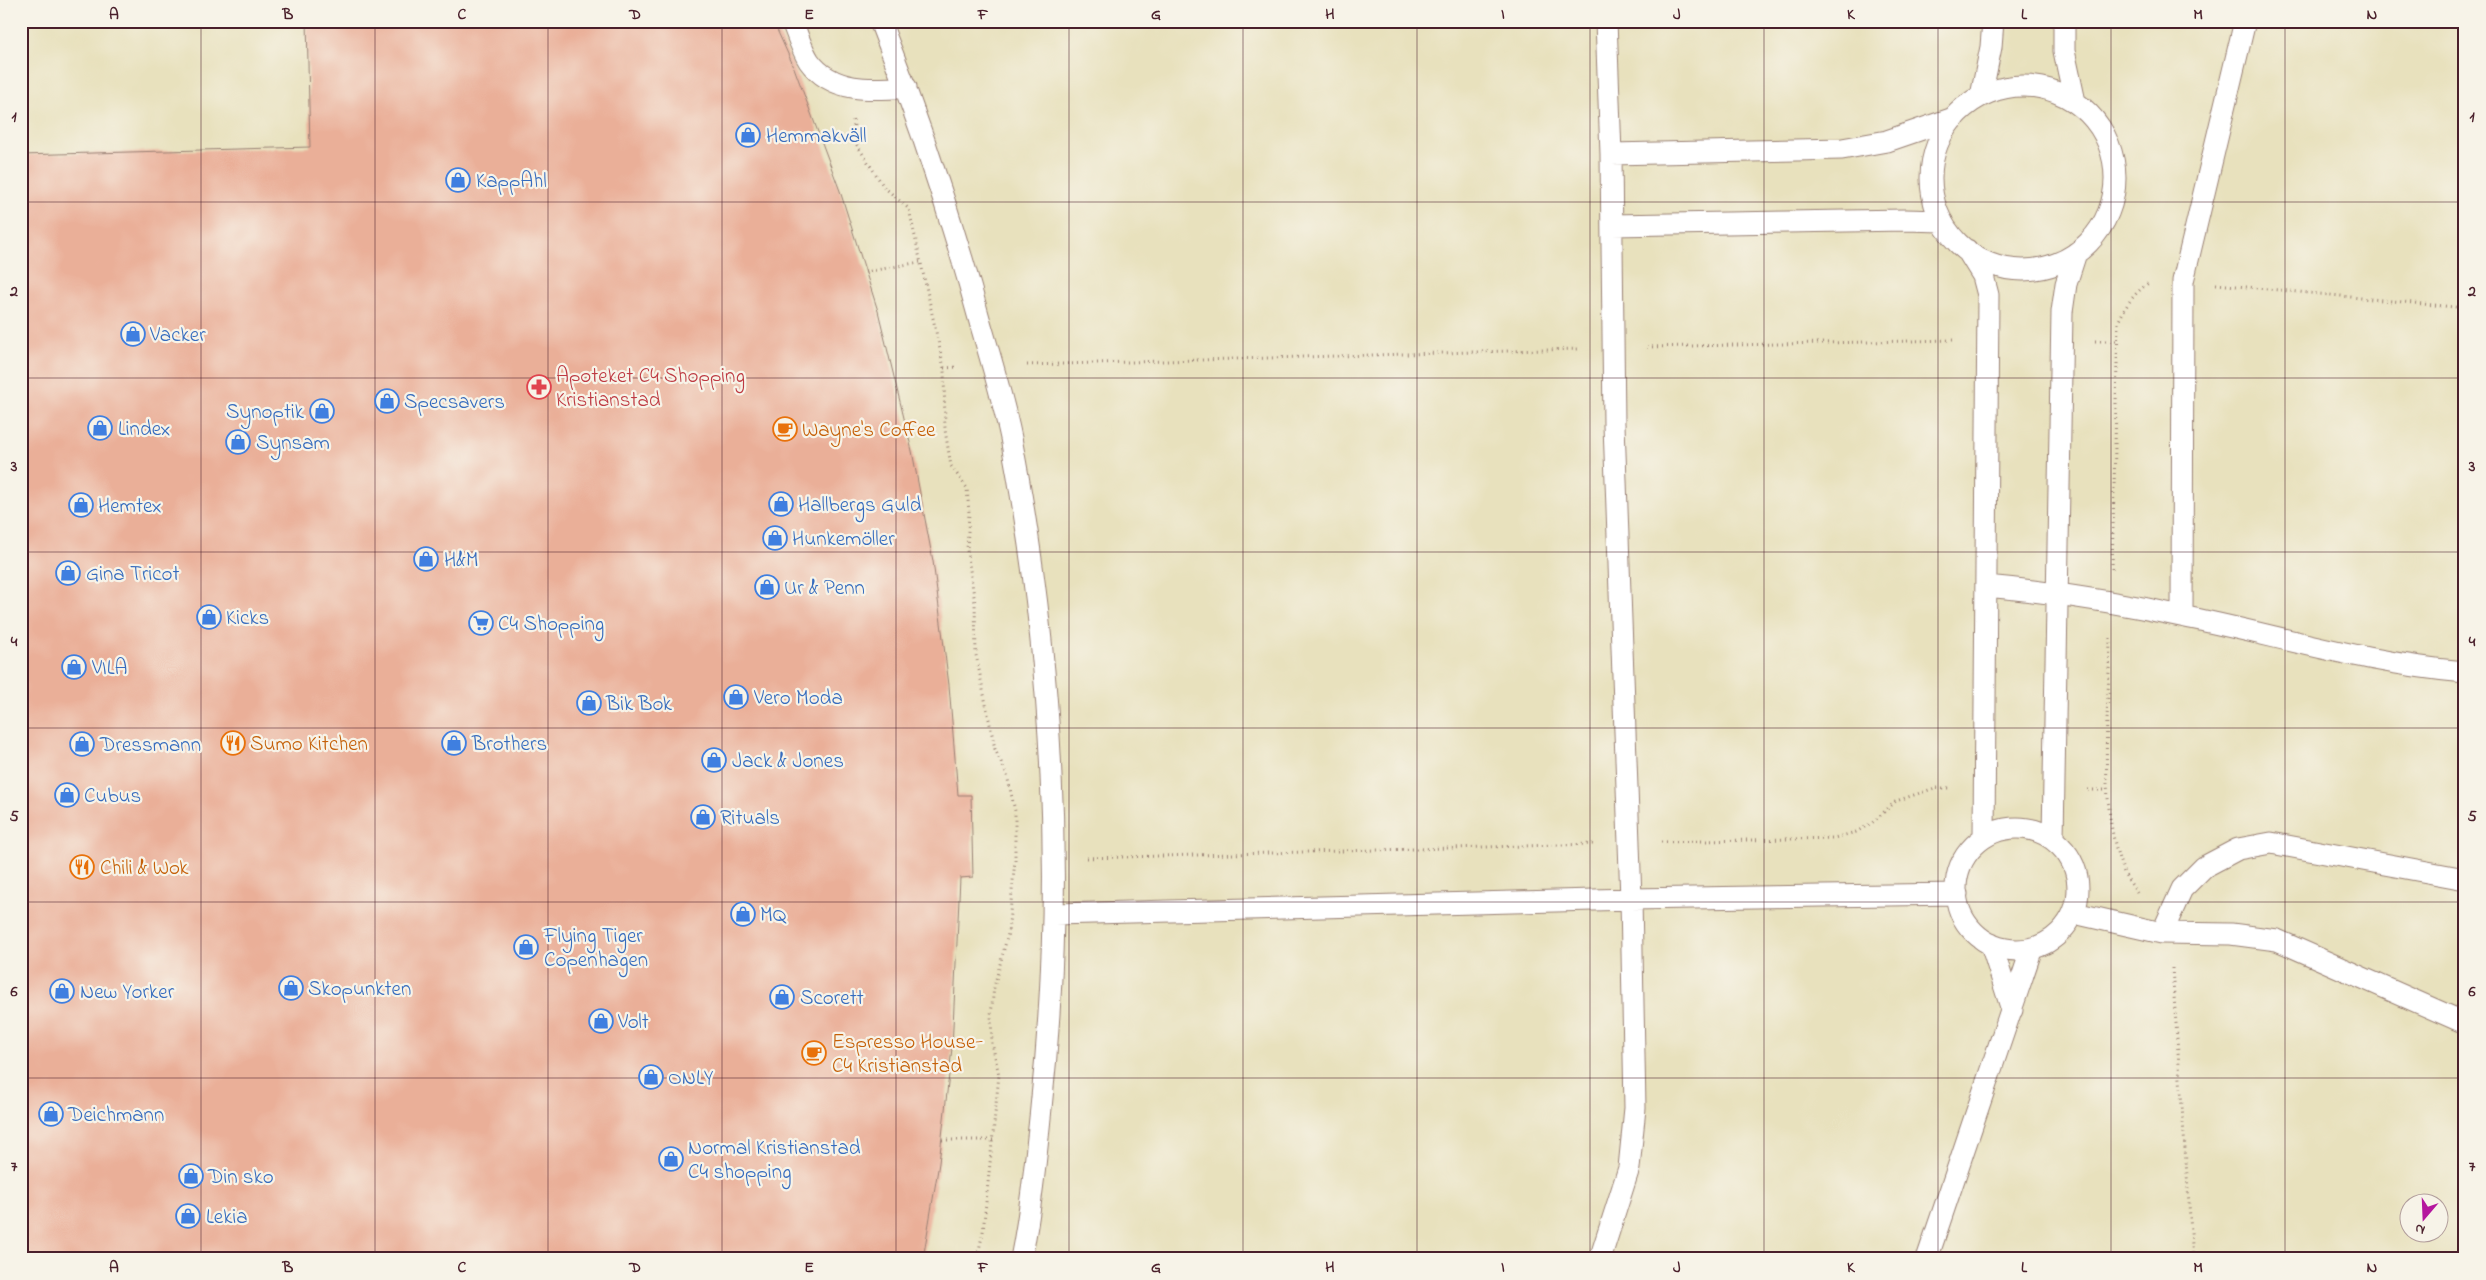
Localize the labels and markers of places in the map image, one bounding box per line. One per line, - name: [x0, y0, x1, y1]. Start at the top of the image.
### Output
- shop icon: Hemmakväll: [735, 122, 761, 148]
- place label: Hemmakväll: [766, 122, 867, 152]
- shop icon: KappAhl: [445, 167, 471, 193]
- place label: KappAhl: [476, 167, 547, 197]
- shop icon: Vacker: [120, 321, 146, 347]
- place label: Vacker: [149, 321, 206, 351]
- place label: Apoteket C4 Shopping Kristianstad: [556, 362, 745, 416]
- pharmacy icon: Apoteket C4 Shopping Kristianstad: [526, 374, 552, 400]
- shop icon: Specsavers: [374, 388, 400, 414]
- place label: Specsavers: [404, 388, 505, 418]
- place label: Synoptik: [226, 398, 305, 430]
- shop icon: Synoptik: [309, 398, 335, 424]
- shop icon: Lindex: [87, 415, 113, 441]
- place label: Lindex: [118, 415, 171, 445]
- cafe icon: Wayne's Coffee: [772, 416, 798, 442]
- place label: Wayne's Coffee: [802, 416, 936, 448]
- shop icon: Synsam: [225, 429, 251, 455]
- place label: Synsam: [256, 429, 330, 461]
- shop icon: Hallbergs Guld: [768, 491, 794, 517]
- place label: Hallbergs Guld: [798, 491, 922, 523]
- shop icon: Hemtex: [68, 492, 94, 518]
- place label: Hemtex: [98, 492, 162, 522]
- shop icon: Hunkemöller: [762, 525, 788, 551]
- place label: Hunkemöller: [792, 525, 895, 555]
- shop icon: H&M: [413, 546, 439, 572]
- place label: H&M: [444, 546, 479, 576]
- shop icon: Gina Tricot: [55, 560, 81, 586]
- place label: Gina Tricot: [86, 560, 180, 590]
- shop icon: Ur & Penn: [754, 574, 780, 600]
- place label: Ur & Penn: [784, 574, 865, 604]
- shop icon: Kicks: [196, 604, 222, 630]
- place label: Kicks: [226, 604, 269, 634]
- supermarket icon: C4 Shopping: [468, 610, 494, 636]
- place label: C4 Shopping: [498, 610, 604, 642]
- shop icon: VILA: [61, 654, 87, 680]
- place label: VILA: [91, 654, 128, 684]
- shop icon: Vero Moda: [723, 684, 749, 710]
- place label: Vero Moda: [753, 684, 843, 714]
- shop icon: Bik Bok: [576, 690, 602, 716]
- place label: Bik Bok: [605, 690, 673, 720]
- restaurant icon: Sumo Kitchen: [220, 730, 246, 756]
- place label: Sumo Kitchen: [250, 730, 368, 760]
- shop icon: Brothers: [441, 730, 467, 756]
- place label: Brothers: [471, 730, 547, 760]
- shop icon: Dressmann: [69, 731, 95, 757]
- place label: Dressmann: [99, 731, 201, 761]
- shop icon: Jack & Jones: [701, 747, 727, 773]
- place label: Jack & Jones: [732, 747, 844, 777]
- shop icon: Cubus: [54, 782, 80, 808]
- place label: Cubus: [84, 782, 141, 812]
- shop icon: Rituals: [690, 804, 716, 830]
- place label: Rituals: [720, 804, 780, 834]
- restaurant icon: Chili & Wok: [69, 854, 95, 880]
- place label: Chili & Wok: [100, 854, 189, 884]
- shop icon: MQ: [730, 901, 756, 927]
- place label: MQ: [760, 901, 787, 931]
- place label: Flying Tiger Copenhagen: [543, 922, 648, 978]
- shop icon: Flying Tiger Copenhagen: [513, 934, 539, 960]
- shop icon: Skopunkten: [278, 975, 304, 1001]
- place label: Skopunkten: [308, 975, 411, 1005]
- shop icon: New Yorker: [49, 978, 75, 1004]
- place label: New Yorker: [80, 978, 175, 1008]
- shop icon: Scorett: [769, 984, 795, 1010]
- place label: Scorett: [800, 984, 864, 1014]
- shop icon: Volt: [588, 1008, 614, 1034]
- place label: Volt: [617, 1008, 649, 1038]
- place label: Espresso House- C4 Kristianstad: [832, 1028, 983, 1082]
- cafe icon: Espresso House- C4 Kristianstad: [801, 1040, 827, 1066]
- shop icon: ONLY: [638, 1064, 664, 1090]
- place label: ONLY: [668, 1064, 714, 1094]
- shop icon: Deichmann: [38, 1101, 64, 1127]
- place label: Deichmann: [67, 1101, 164, 1131]
- place label: Normal Kristianstad C4 shopping: [688, 1134, 861, 1190]
- shop icon: Normal Kristianstad C4 shopping: [658, 1146, 684, 1172]
- shop icon: Din sko: [178, 1163, 204, 1189]
- place label: Din sko: [207, 1163, 274, 1193]
- shop icon: Lekia: [175, 1203, 201, 1229]
- place label: Lekia: [206, 1203, 248, 1233]

